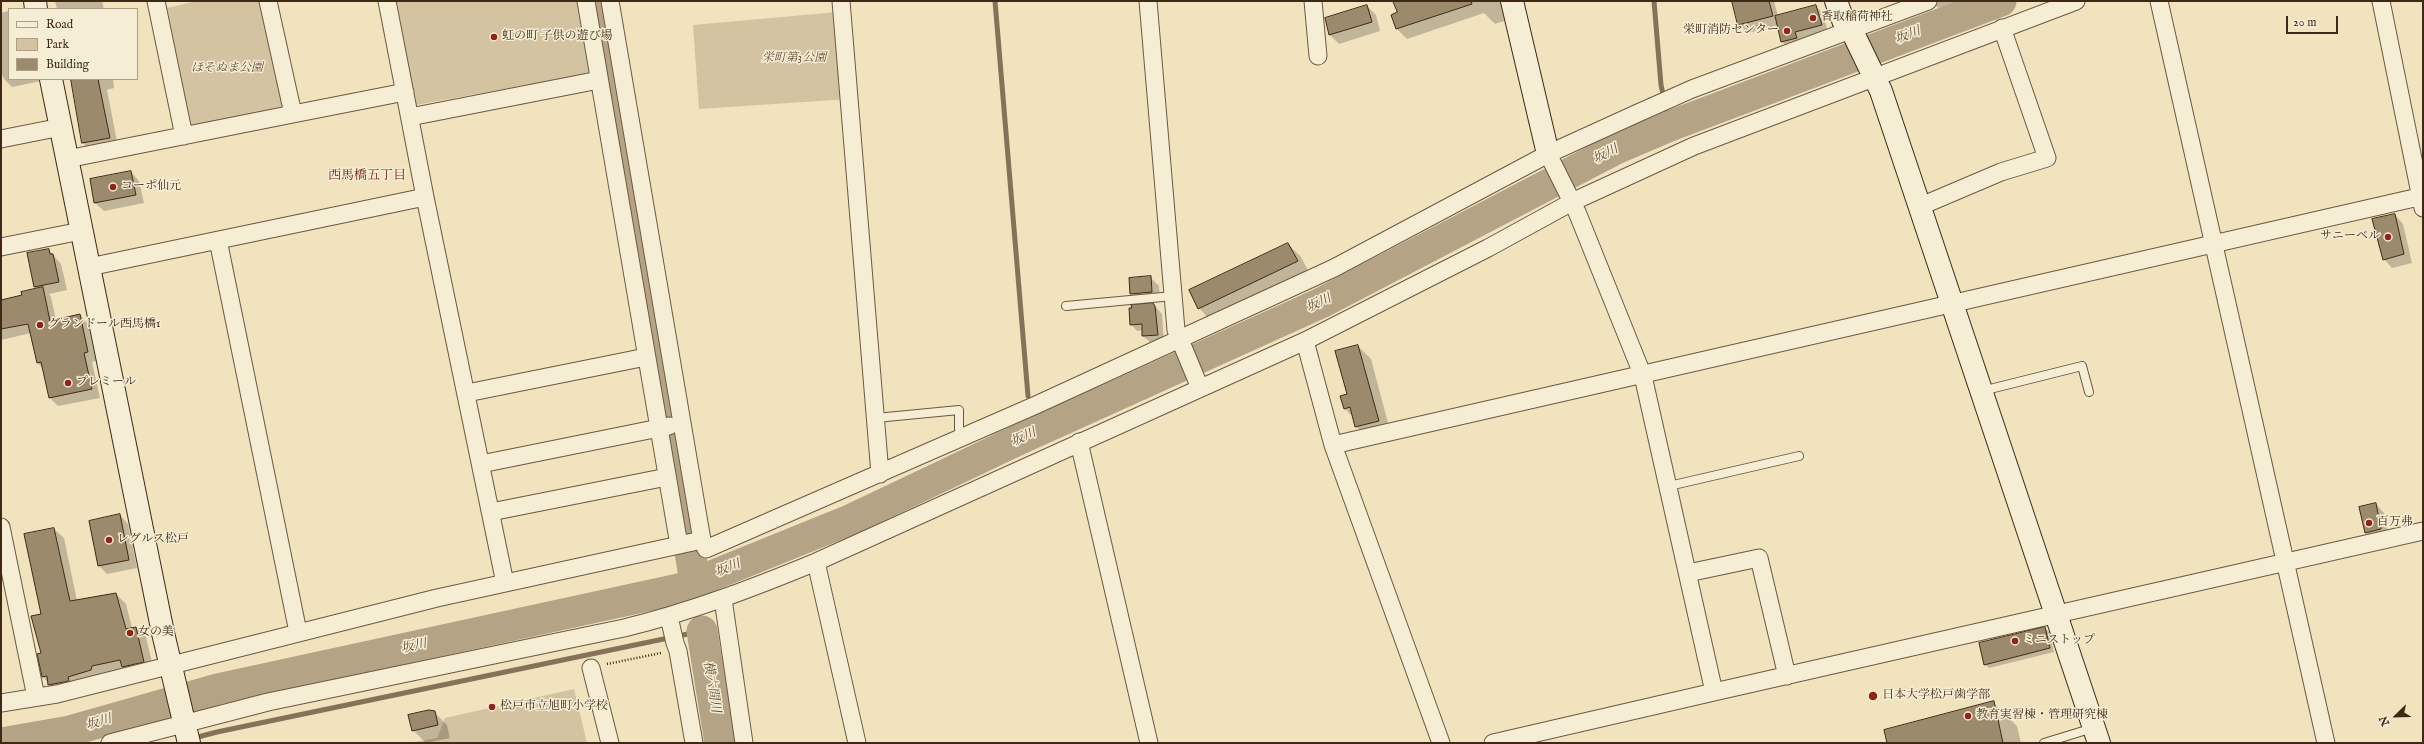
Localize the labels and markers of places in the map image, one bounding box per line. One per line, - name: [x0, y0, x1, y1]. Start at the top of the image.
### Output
- place label: 香取稲荷神社: [1821, 11, 1893, 25]
- marker: 香取稲荷神社: [1808, 13, 1818, 23]
- place label: 栄町消防センター: [1683, 24, 1779, 38]
- marker: 栄町消防センター: [1782, 26, 1792, 36]
- place label: 虹の町 子供の遊び場: [502, 30, 613, 44]
- marker: 虹の町 子供の遊び場: [489, 32, 499, 42]
- place label: コーポ仙元: [121, 180, 181, 194]
- marker: コーポ仙元: [108, 182, 118, 192]
- place label: サニーベル: [2320, 230, 2380, 244]
- marker: サニーベル: [2383, 232, 2393, 242]
- place label: グランドール西馬橋1: [48, 318, 160, 332]
- marker: グランドール西馬橋1: [35, 320, 45, 330]
- place label: プレミール: [76, 376, 136, 390]
- marker: プレミール: [63, 378, 73, 388]
- place label: 百万弗: [2377, 516, 2413, 530]
- marker: 百万弗: [2364, 518, 2374, 528]
- place label: レグルス松戸: [117, 533, 189, 547]
- marker: レグルス松戸: [104, 535, 114, 545]
- place label: 女の美: [138, 626, 174, 640]
- marker: 女の美: [125, 628, 135, 638]
- place label: ミニストップ: [2023, 634, 2095, 648]
- marker: ミニストップ: [2010, 636, 2020, 646]
- place label: 日本大学松戸歯学部: [1882, 689, 1990, 703]
- marker: 日本大学松戸歯学部: [1867, 690, 1879, 702]
- place label: 松戸市立旭町小学校: [500, 700, 608, 714]
- marker: 松戸市立旭町小学校: [487, 702, 497, 712]
- place label: 教育実習棟・管理研究棟: [1976, 709, 2108, 723]
- marker: 教育実習棟・管理研究棟: [1963, 711, 1973, 721]

